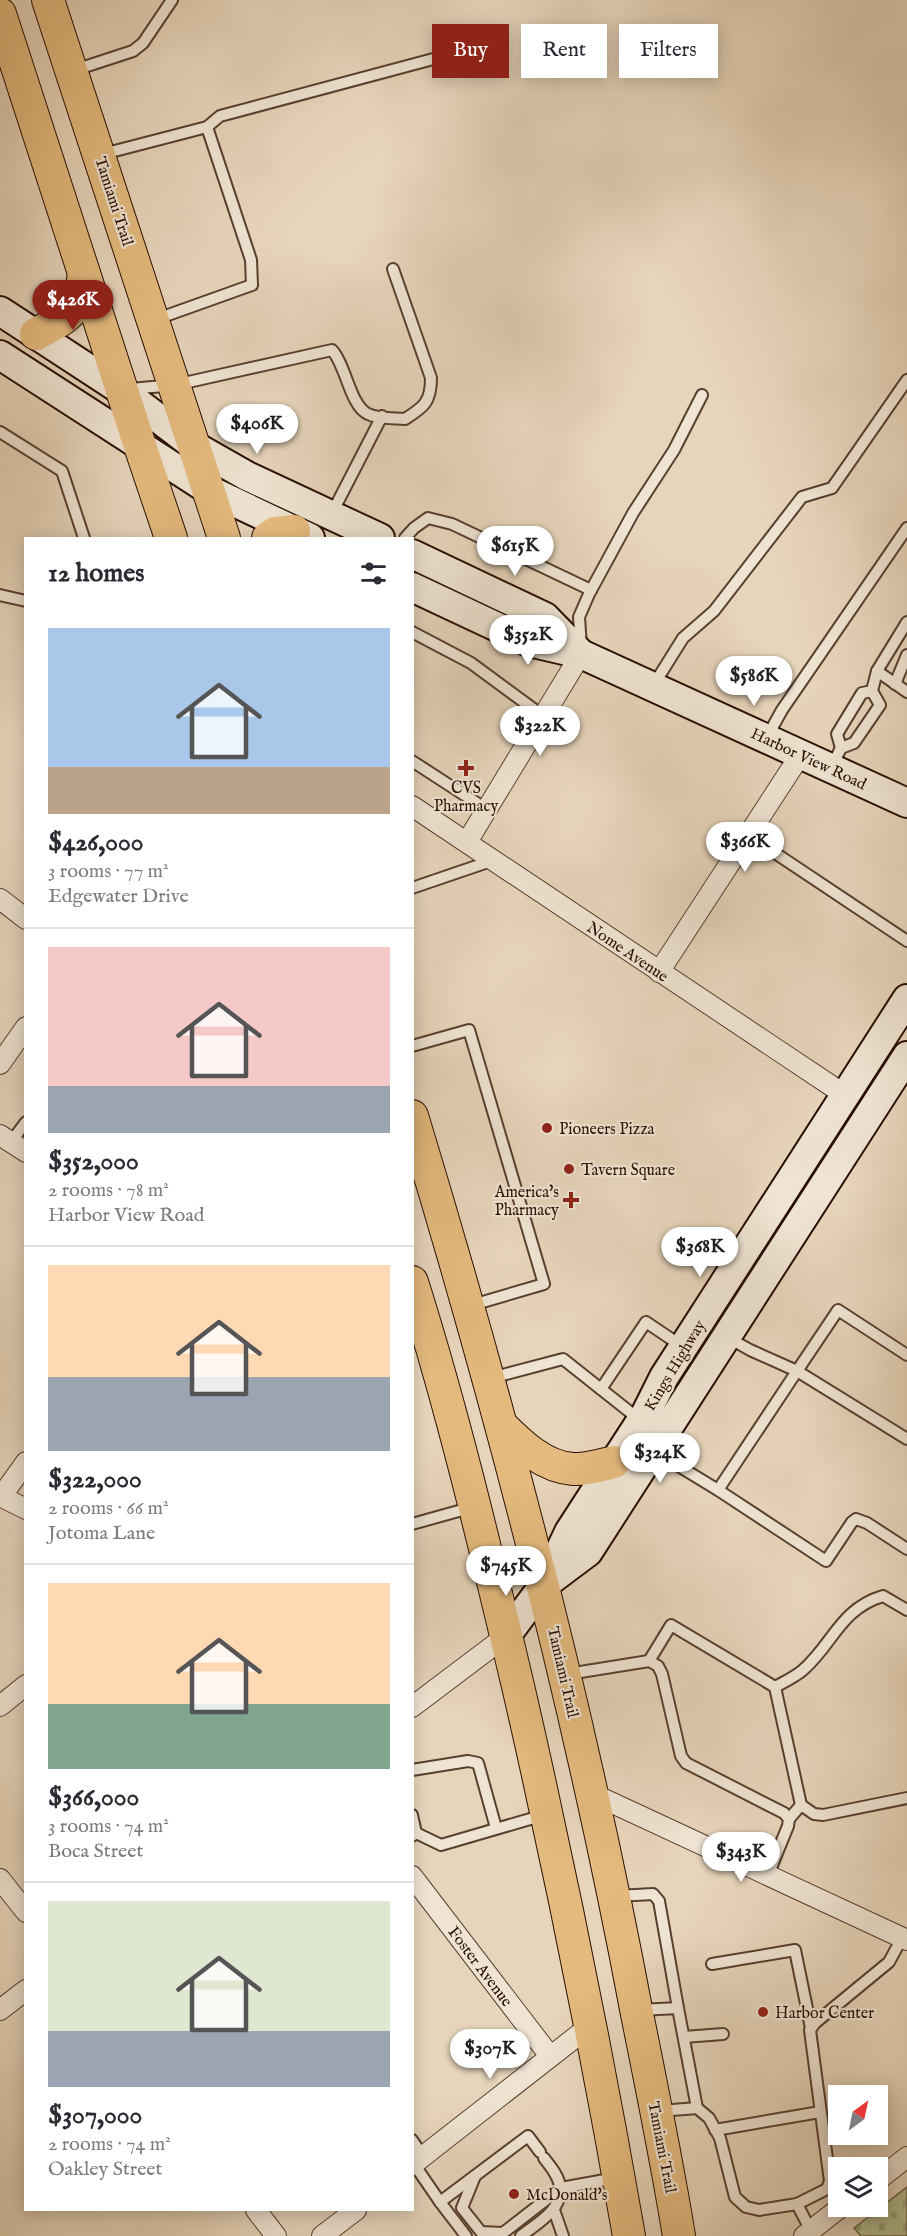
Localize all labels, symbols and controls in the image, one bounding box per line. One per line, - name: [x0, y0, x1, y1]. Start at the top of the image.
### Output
- chip: Buy: [432, 24, 509, 78]
- chip: Rent: [521, 24, 607, 78]
- chip: Filters: [619, 24, 718, 78]
- street label: Tamiami Trail: [89, 154, 137, 249]
- pin: $426K: [31, 280, 115, 331]
- text: $426K: [46, 287, 100, 312]
- pin: $406K: [215, 404, 299, 455]
- text: $406K: [230, 411, 284, 436]
- pin: $615K: [473, 526, 557, 577]
- text: $615K: [491, 533, 539, 558]
- text: 12 homes: [48, 557, 144, 590]
- icon: filters: [357, 557, 390, 590]
- pin: $352K: [486, 615, 570, 666]
- text: $352K: [503, 622, 553, 647]
- pin: $586K: [712, 656, 796, 707]
- text: $586K: [729, 663, 779, 688]
- icon: home: [165, 667, 273, 775]
- pin: $322K: [498, 706, 582, 757]
- text: $322K: [514, 713, 566, 738]
- street label: Harbor View Road: [747, 724, 870, 796]
- marker: CVS Pharmacy: [459, 761, 473, 775]
- place label: CVS Pharmacy: [434, 779, 498, 817]
- pin: $366K: [703, 822, 787, 873]
- text: $426,000: [48, 826, 144, 859]
- text: $366K: [720, 829, 770, 854]
- text: 3 rooms · 77 m²: [48, 859, 168, 884]
- text: Edgewater Drive: [48, 884, 189, 909]
- street label: Nome Avenue: [582, 918, 671, 987]
- icon: home: [165, 986, 273, 1094]
- place label: Pioneers Pizza: [559, 1120, 655, 1140]
- marker: Pioneers Pizza: [540, 1121, 554, 1135]
- text: $352,000: [48, 1145, 139, 1178]
- place label: Tavern Square: [581, 1161, 675, 1181]
- marker: Tavern Square: [562, 1162, 576, 1176]
- text: 2 rooms · 78 m²: [48, 1178, 169, 1203]
- place label: America's Pharmacy: [494, 1183, 559, 1221]
- marker: America's Pharmacy: [564, 1193, 578, 1207]
- text: Harbor View Road: [48, 1203, 205, 1228]
- pin: $368K: [658, 1227, 742, 1278]
- text: $368K: [675, 1234, 725, 1259]
- icon: home: [165, 1304, 273, 1412]
- street label: Kings Highway: [641, 1317, 711, 1415]
- pin: $324K: [618, 1433, 702, 1484]
- text: $324K: [634, 1440, 686, 1465]
- text: $322,000: [48, 1463, 142, 1496]
- text: 2 rooms · 66 m²: [48, 1496, 169, 1521]
- text: Jotoma Lane: [48, 1521, 155, 1546]
- pin: $745K: [464, 1546, 548, 1597]
- text: $745K: [480, 1553, 532, 1578]
- icon: home: [165, 1622, 273, 1730]
- street label: Tamiami Trail: [542, 1625, 582, 1721]
- text: $366,000: [48, 1781, 139, 1814]
- text: 3 rooms · 74 m²: [48, 1814, 169, 1839]
- pin: $343K: [699, 1832, 783, 1883]
- text: Boca Street: [48, 1839, 143, 1864]
- text: $343K: [716, 1839, 766, 1864]
- street label: Foster Avenue: [443, 1923, 516, 2011]
- icon: home: [165, 1940, 273, 2048]
- place label: Harbor Center: [775, 2004, 874, 2024]
- marker: Harbor Center: [756, 2005, 770, 2019]
- pin: $307K: [448, 2029, 532, 2080]
- text: $307K: [464, 2036, 516, 2061]
- north arrow: [828, 2085, 888, 2145]
- map controls: [828, 2085, 888, 2217]
- text: $307,000: [48, 2099, 142, 2132]
- street label: Tamiami Trail: [642, 2100, 680, 2196]
- text: 2 rooms · 74 m²: [48, 2132, 171, 2157]
- text: Oakley Street: [48, 2157, 162, 2182]
- button: layers: [828, 2157, 888, 2217]
- place label: McDonald's: [526, 2186, 608, 2206]
- marker: McDonald's: [507, 2187, 521, 2201]

